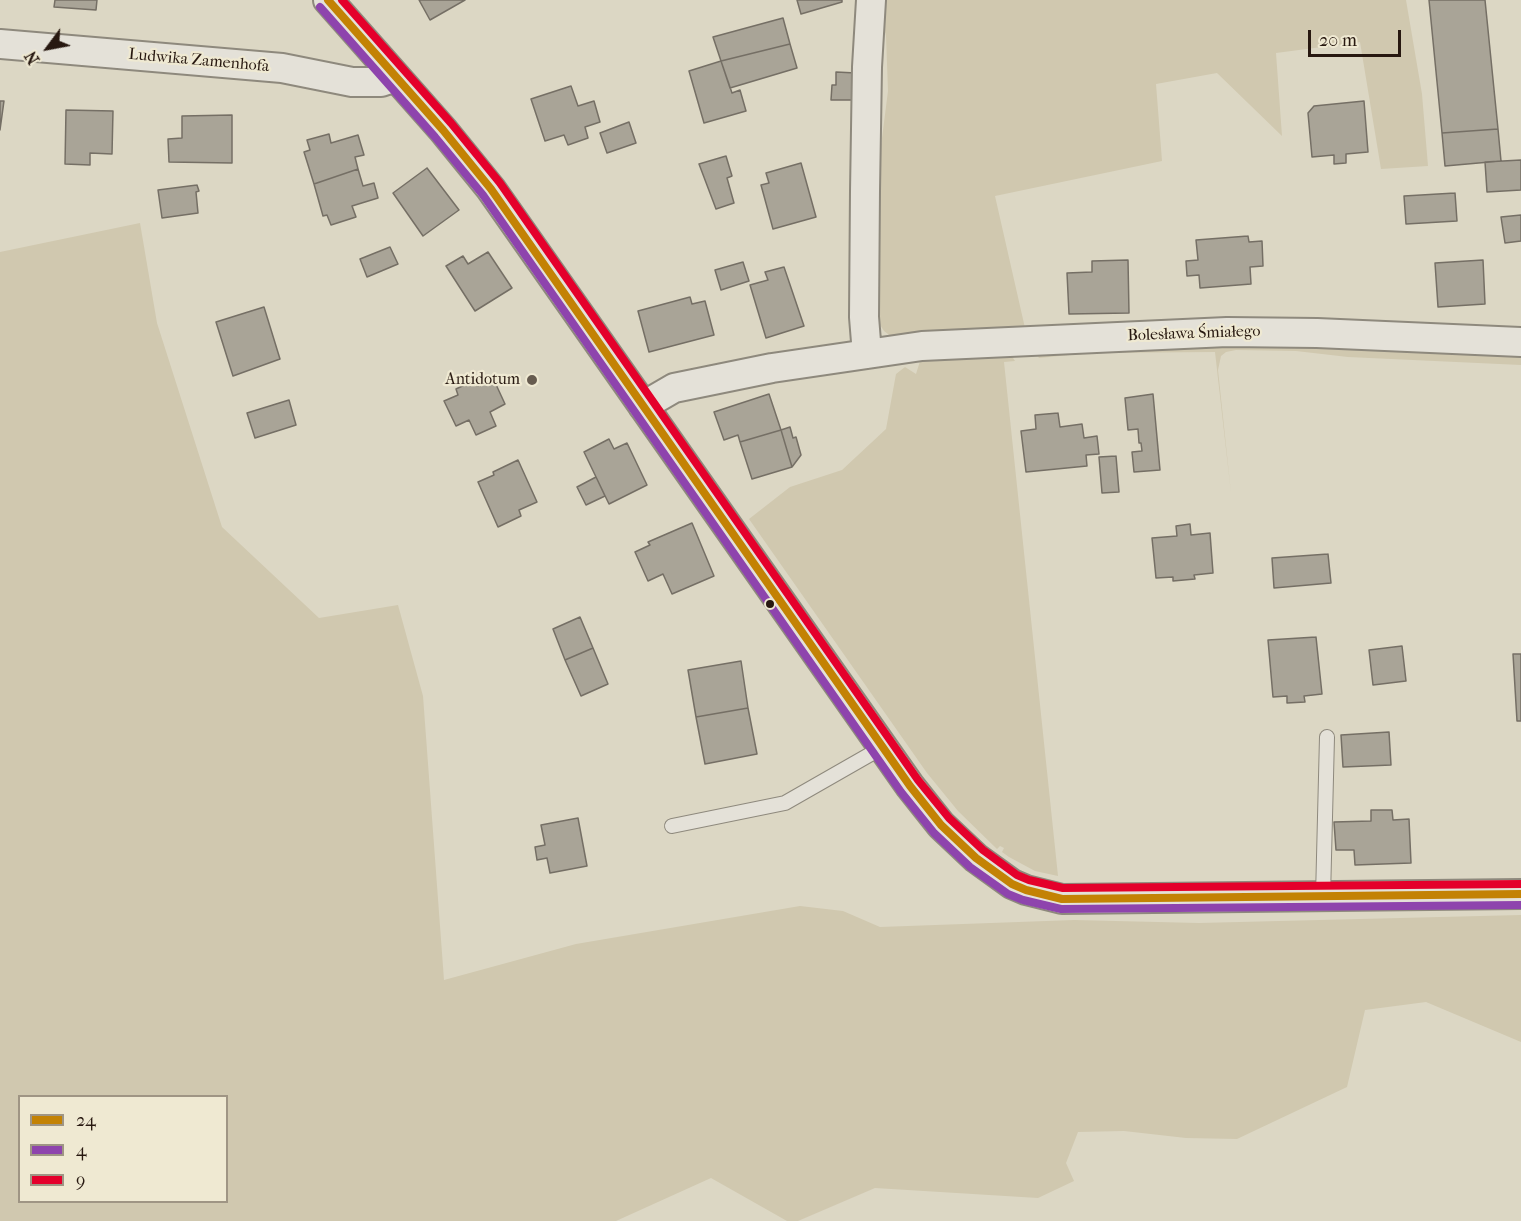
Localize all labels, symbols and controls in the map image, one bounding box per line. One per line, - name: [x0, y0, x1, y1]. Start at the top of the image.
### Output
- north arrow: [18, 18, 78, 78]
- scale bar: [1311, 18, 1404, 56]
- text: 20 m: [1319, 30, 1357, 51]
- street label: Ludwika Zamenhofa: [128, 45, 270, 77]
- text: N: [21, 48, 44, 68]
- street label: Bolesława Śmiałego: [1127, 322, 1261, 346]
- place label: Antidotum: [445, 370, 520, 390]
- marker: Antidotum: [525, 373, 539, 387]
- unlabelled marker: [764, 598, 776, 610]
- legend: [18, 1095, 228, 1203]
- text: 24: [76, 1110, 96, 1131]
- text: 4: [76, 1140, 87, 1161]
- text: 9: [76, 1170, 85, 1191]

